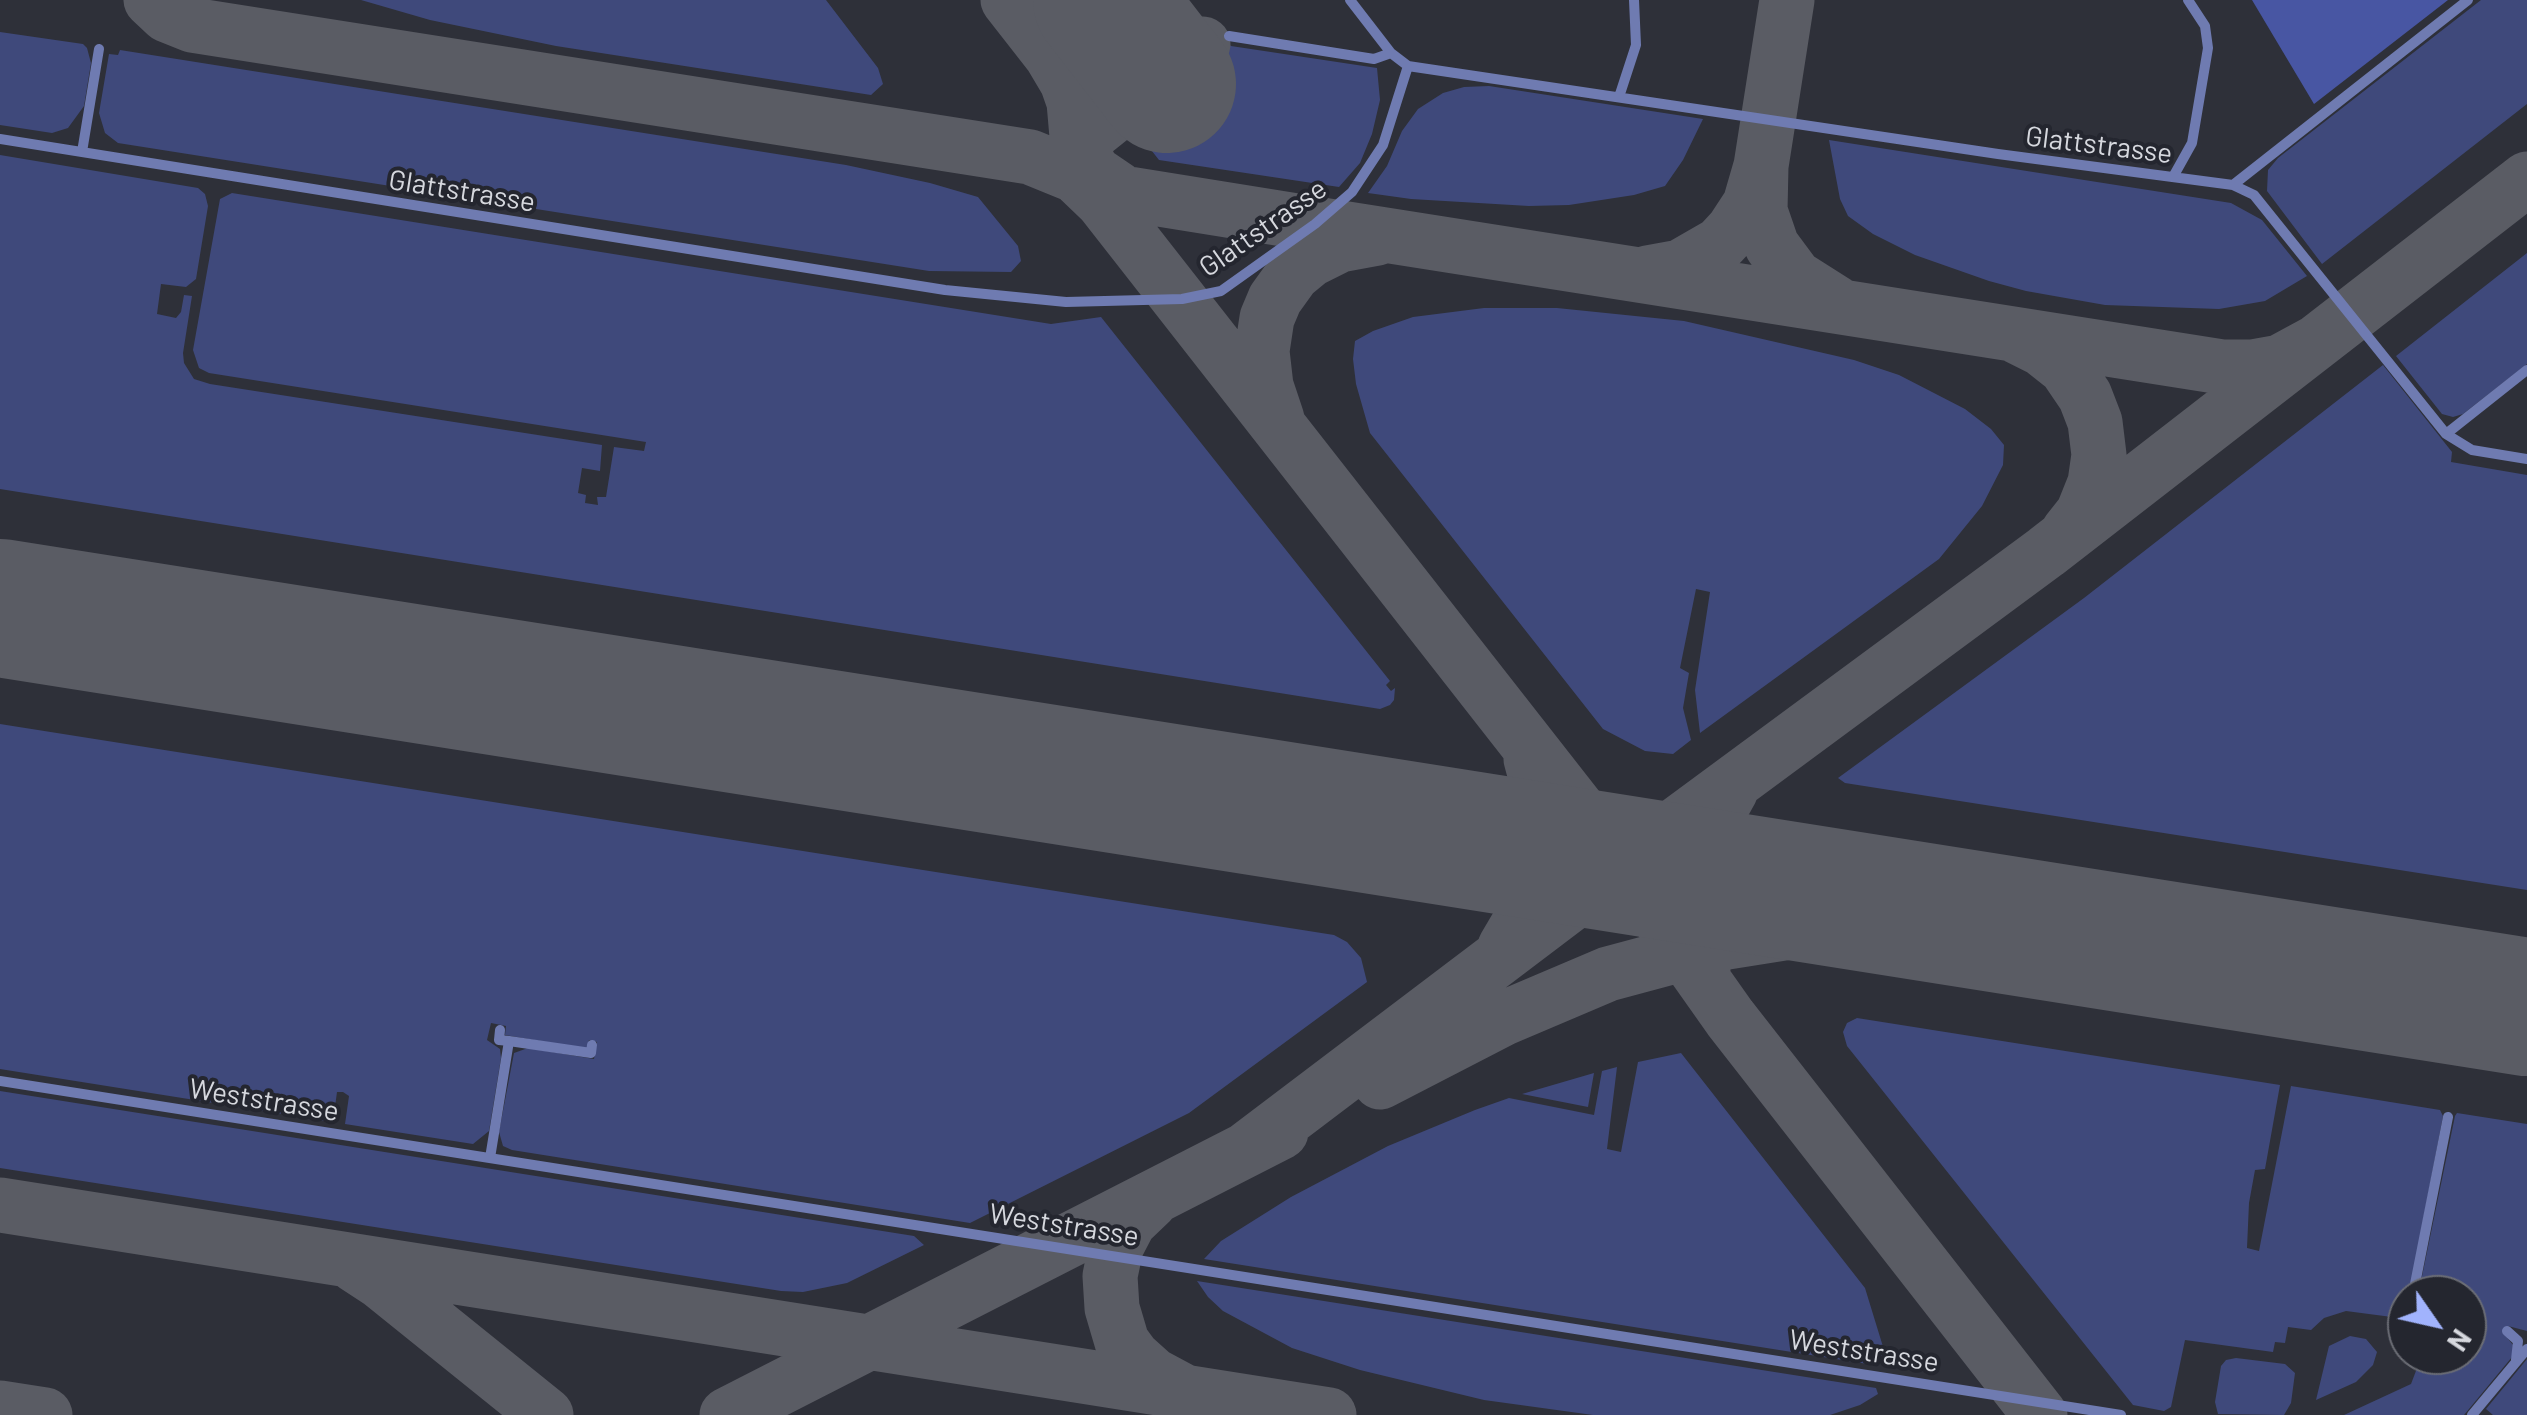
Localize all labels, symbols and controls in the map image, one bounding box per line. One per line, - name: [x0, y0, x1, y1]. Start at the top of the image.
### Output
- street label: Glattstrasse: [2024, 119, 2174, 171]
- street label: Glattstrasse: [386, 163, 538, 219]
- street label: Glattstrasse: [1193, 172, 1333, 284]
- street label: Weststrasse: [187, 1072, 341, 1128]
- street label: Weststrasse: [987, 1197, 1141, 1253]
- north arrow: [2387, 1275, 2487, 1375]
- street label: Weststrasse: [1787, 1323, 1941, 1379]
- text: N: [2441, 1323, 2480, 1358]

